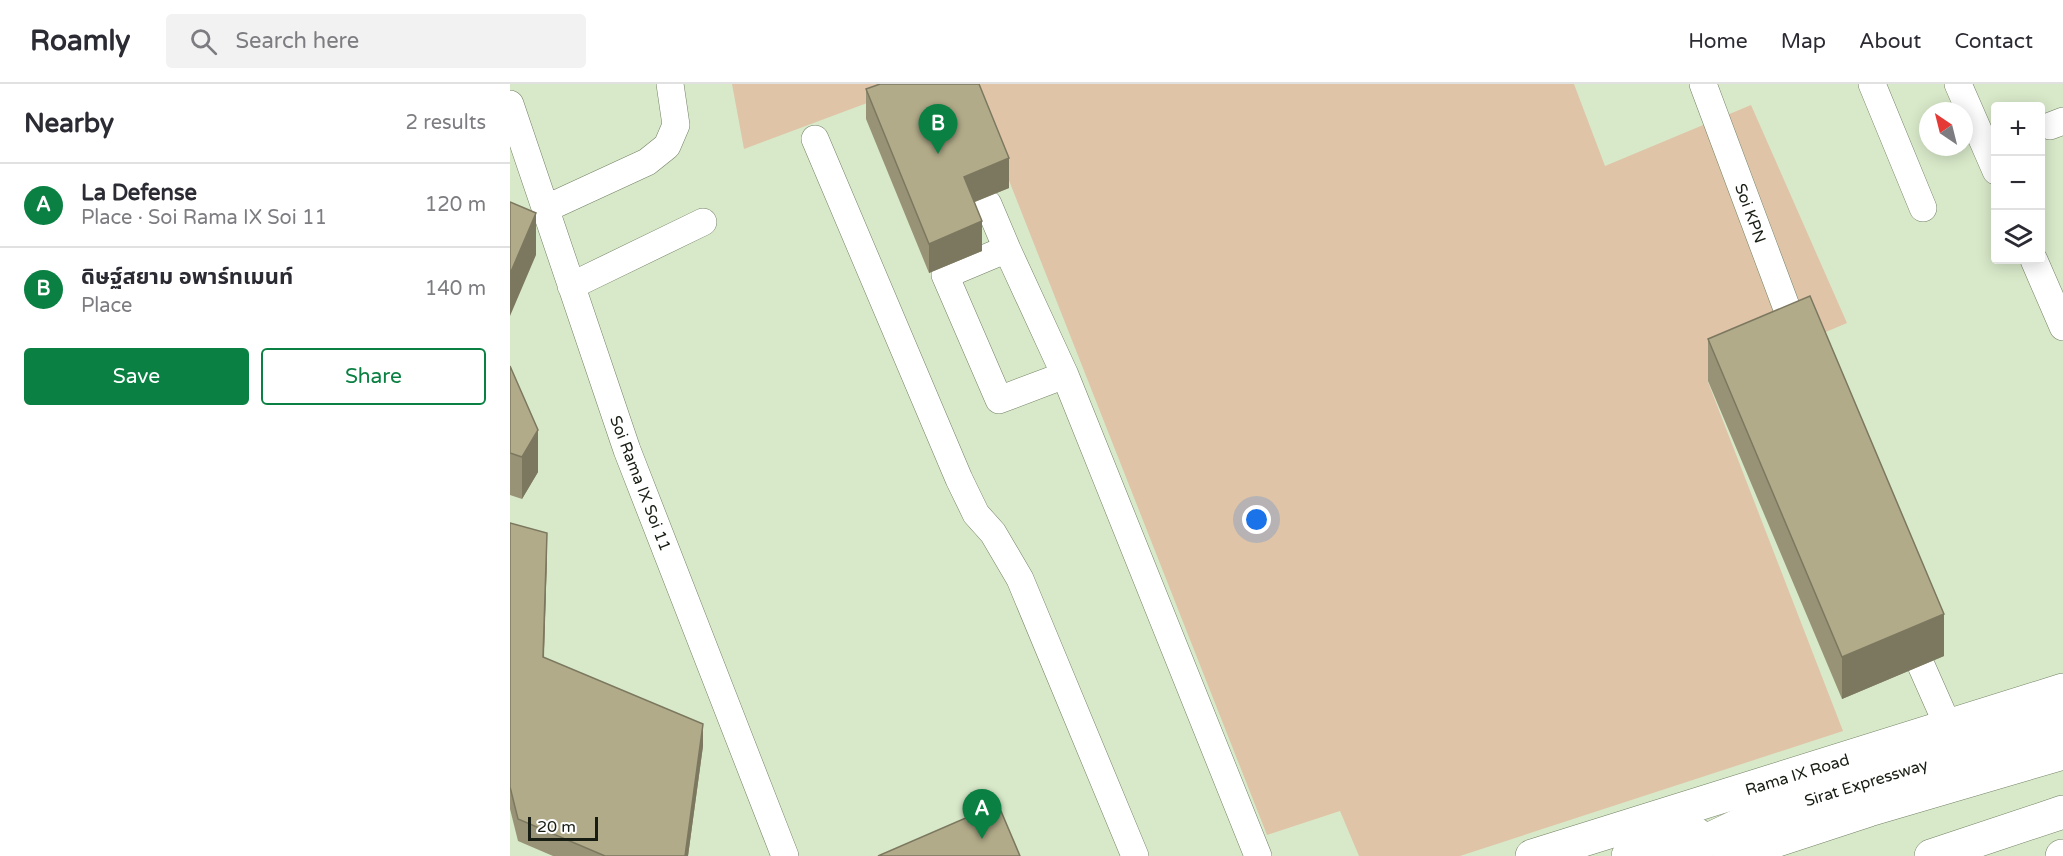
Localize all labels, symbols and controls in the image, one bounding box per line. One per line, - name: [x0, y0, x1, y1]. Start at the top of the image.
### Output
- search box: [166, 14, 586, 68]
- text: Roamly: [30, 24, 130, 58]
- icon: search: [187, 25, 220, 58]
- text: Search here: [235, 28, 359, 54]
- text: Home: [1688, 29, 1748, 54]
- text: Map: [1781, 29, 1826, 54]
- text: About: [1859, 29, 1921, 54]
- text: Contact: [1954, 29, 2033, 54]
- north arrow: [1919, 102, 1973, 156]
- map controls: [1991, 102, 2045, 264]
- button: +: [1991, 102, 2045, 156]
- pin: B: [918, 104, 958, 154]
- text: Nearby: [24, 108, 114, 139]
- text: 2 results: [406, 111, 486, 135]
- button: −: [1991, 156, 2045, 210]
- text: La Defense: [81, 180, 197, 206]
- street label: Soi KPN: [1730, 181, 1770, 246]
- text: A: [36, 193, 51, 217]
- text: 120 m: [425, 193, 486, 217]
- text: Place · Soi Rama IX Soi 11: [81, 206, 327, 230]
- button: layers: [1991, 210, 2045, 264]
- text: ดิษฐ์สยาม อพาร์ทเมนท์: [81, 264, 293, 290]
- text: B: [37, 277, 50, 301]
- text: 140 m: [425, 277, 486, 301]
- text: Place: [81, 294, 132, 318]
- button: Save: [24, 348, 249, 405]
- button: Share: [261, 348, 486, 405]
- street label: Soi Rama IX Soi 11: [605, 413, 675, 554]
- your location: [1242, 505, 1271, 534]
- street label: Rama IX Road: [1743, 750, 1852, 800]
- street label: Sirat Expressway: [1802, 755, 1931, 811]
- pin: A: [962, 790, 1002, 839]
- scale bar: [528, 814, 598, 842]
- text: 20 m: [537, 817, 576, 837]

